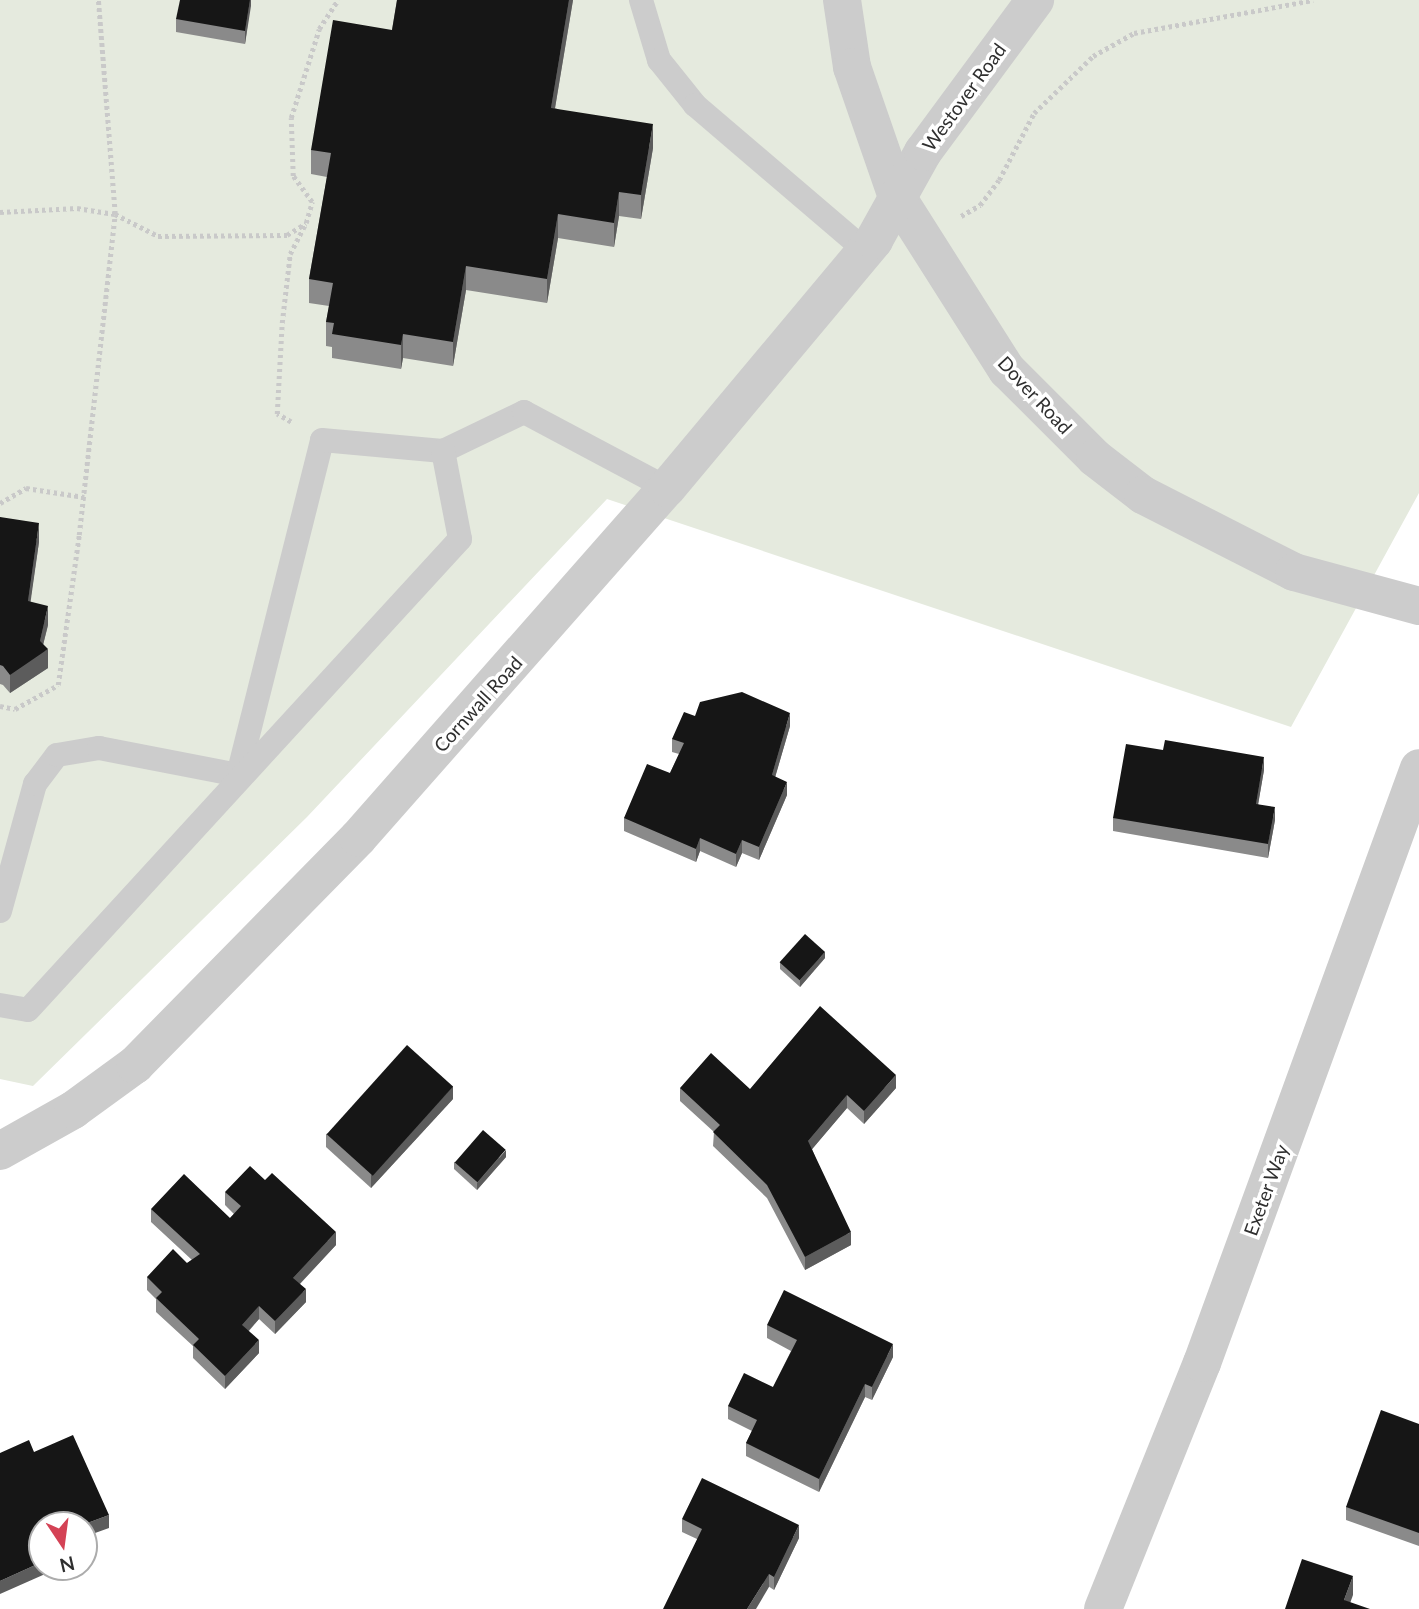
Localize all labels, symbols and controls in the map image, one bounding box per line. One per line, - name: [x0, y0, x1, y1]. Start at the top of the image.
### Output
- street label: Westover Road: [917, 39, 1011, 155]
- street label: Dover Road: [993, 351, 1077, 439]
- street label: Cornwall Road: [429, 651, 527, 757]
- street label: Exeter Way: [1239, 1141, 1293, 1239]
- north arrow: [28, 1511, 98, 1581]
- text: N: [58, 1552, 77, 1578]

